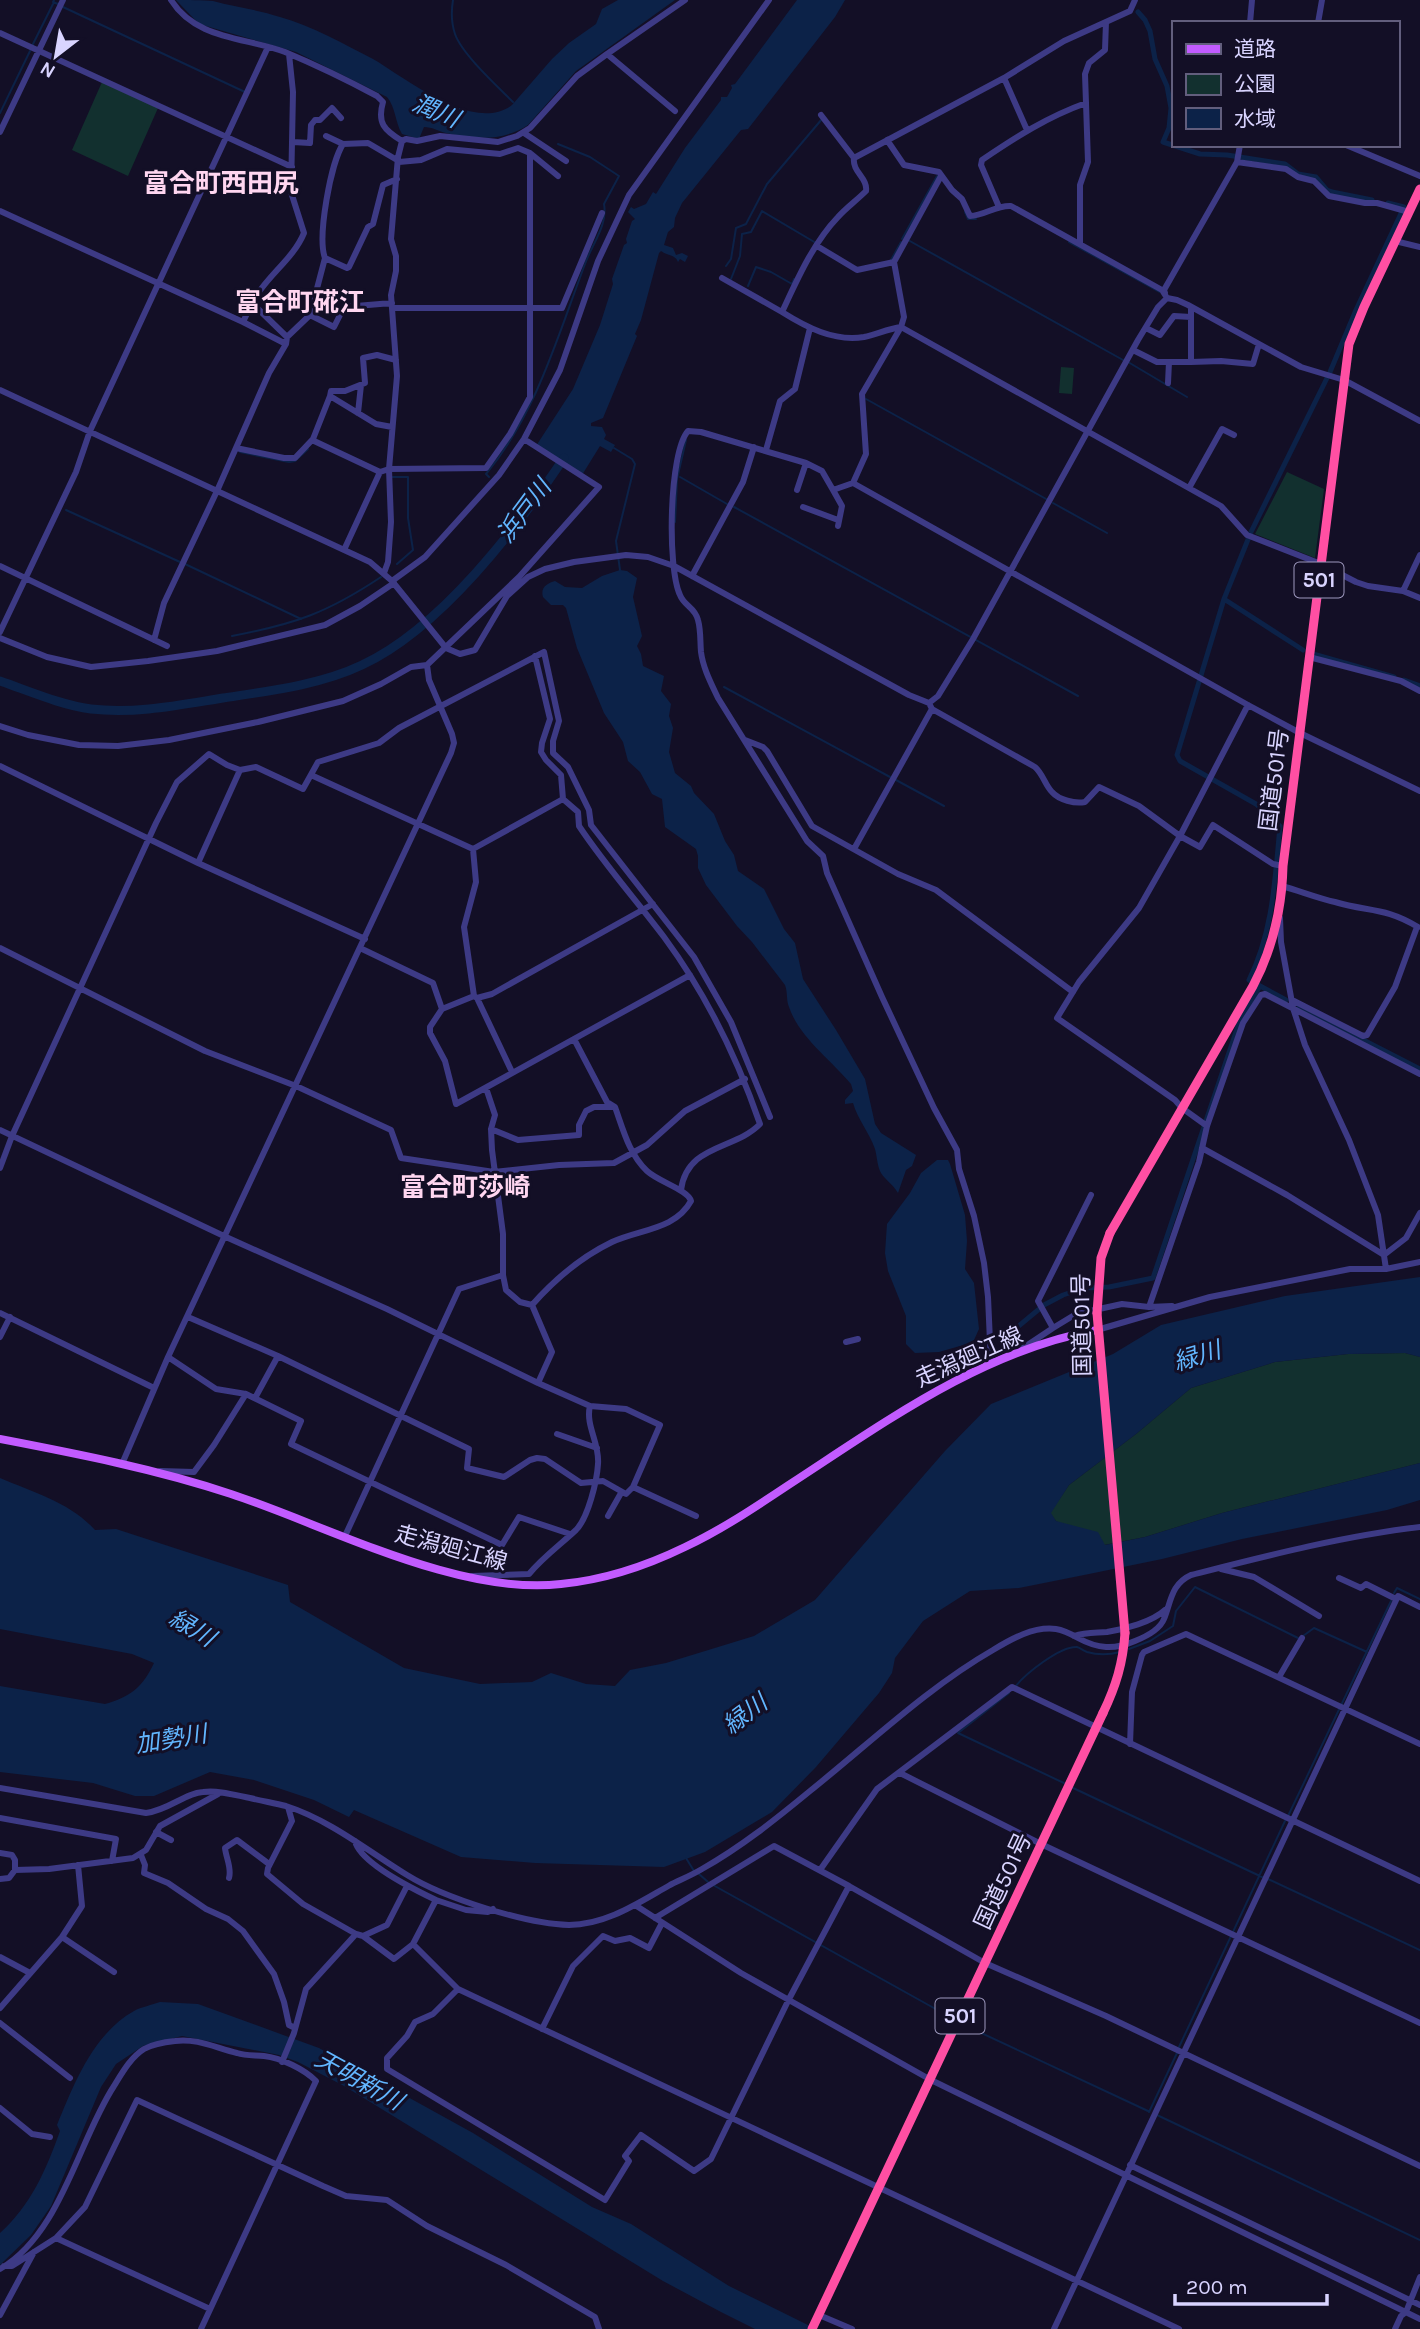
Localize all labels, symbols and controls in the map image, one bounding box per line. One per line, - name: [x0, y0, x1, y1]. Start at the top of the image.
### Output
- north arrow: [21, 21, 91, 91]
- legend: [1172, 21, 1399, 147]
- text: 道路: [1234, 37, 1276, 61]
- text: N: [36, 57, 59, 83]
- text: 公園: [1234, 72, 1276, 96]
- water label: 潤川: [408, 89, 466, 134]
- text: 水域: [1234, 107, 1276, 131]
- district label: 富合町西田尻: [143, 168, 299, 199]
- district label: 富合町硴江: [235, 287, 365, 318]
- water label: 浜戸川: [491, 471, 559, 548]
- road number: 501: [1294, 562, 1344, 598]
- street label: 国道501号: [1254, 727, 1294, 833]
- district label: 富合町莎崎: [400, 1172, 530, 1203]
- street label: 国道501号: [1068, 1273, 1096, 1377]
- street label: 走潟廻江線: [911, 1321, 1027, 1393]
- water label: 緑川: [1170, 1335, 1227, 1376]
- street label: 走潟廻江線: [392, 1520, 510, 1576]
- water label: 緑川: [164, 1604, 222, 1654]
- water label: 緑川: [717, 1687, 775, 1740]
- water label: 加勢川: [133, 1719, 212, 1758]
- street label: 国道501号: [969, 1829, 1037, 1933]
- road number: 501: [936, 1998, 984, 2034]
- water label: 天明新川: [310, 2044, 410, 2117]
- scale bar: [1175, 2262, 1327, 2306]
- text: 200 m: [1186, 2275, 1248, 2299]

